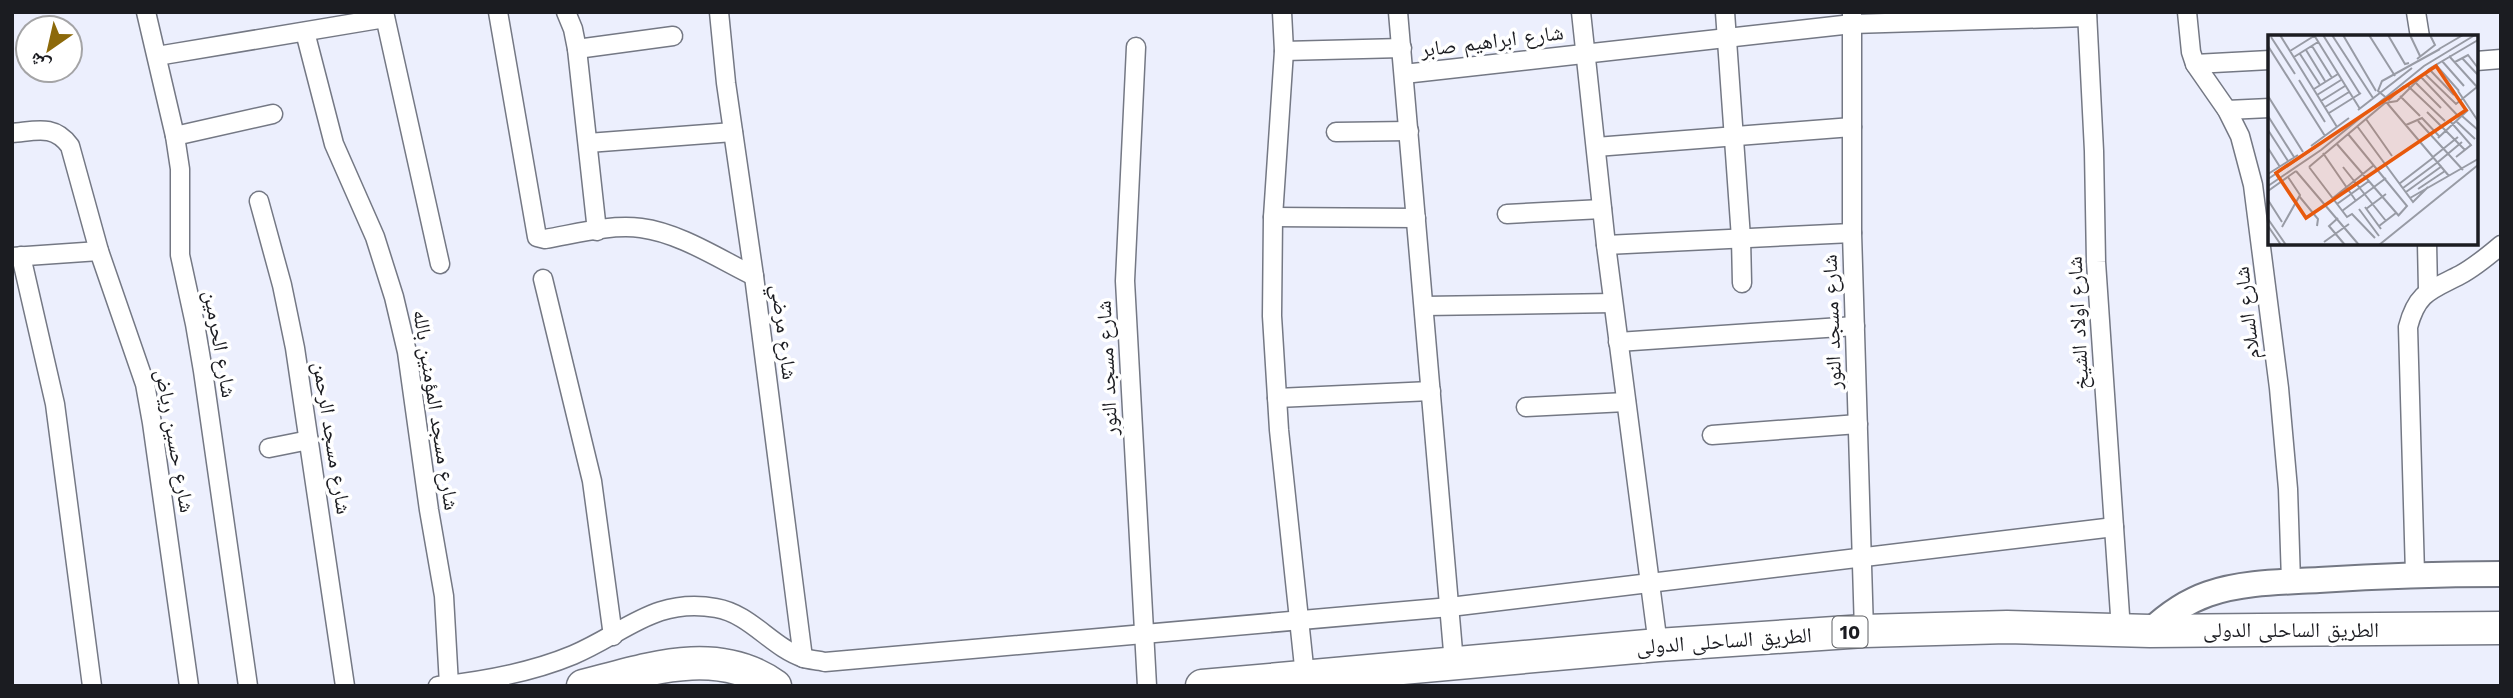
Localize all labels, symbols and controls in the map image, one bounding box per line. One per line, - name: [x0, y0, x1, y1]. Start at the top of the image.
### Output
- north arrow: [14, 14, 84, 84]
- street label: شارع ابراهيم صابر: [1418, 19, 1565, 64]
- inset map: [2268, 35, 2478, 245]
- text: ش: [25, 48, 55, 78]
- street label: شارع مسجد النور: [1817, 254, 1847, 391]
- street label: شارع اولاد الشيخ: [2062, 256, 2094, 390]
- street label: شارع السلام: [2228, 265, 2267, 361]
- street label: شارع مرضي: [762, 283, 803, 382]
- street label: شارع الحرمين: [198, 288, 242, 400]
- street label: شارع مسجد النور: [1090, 300, 1124, 437]
- street label: شارع مسجد المؤمنين بالله: [407, 308, 465, 512]
- street label: شارع مسجد الرحمن: [307, 360, 357, 516]
- street label: شارع حسين رياض: [150, 367, 200, 515]
- road number: 10: [1832, 617, 1868, 648]
- street label: الطريق الساحلى الدولى: [2203, 617, 2379, 643]
- street label: الطريق الساحلى الدولى: [1635, 622, 1813, 660]

